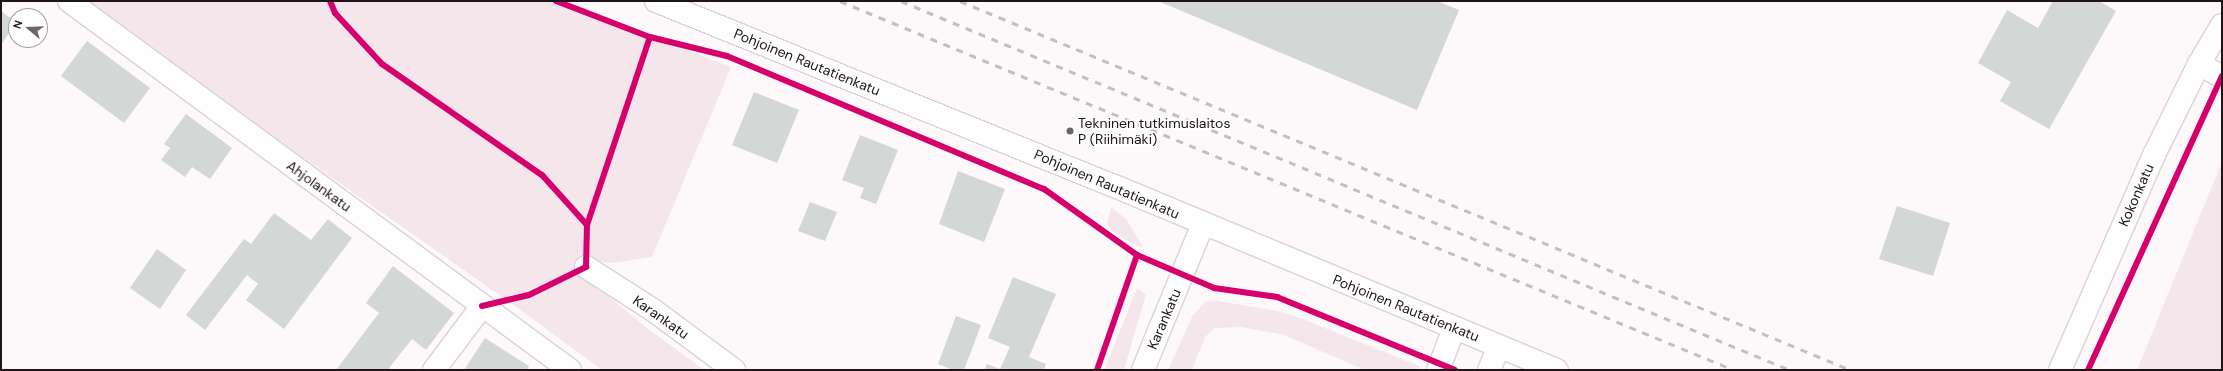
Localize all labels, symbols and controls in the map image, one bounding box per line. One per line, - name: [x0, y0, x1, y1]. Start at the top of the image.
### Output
- north arrow: [8, 8, 48, 48]
- text: N: [10, 18, 26, 30]
- street label: Pohjoinen Rautatienkatu: [731, 25, 883, 99]
- place label: Tekninen tutkimuslaitos P (Riihimäki): [1078, 115, 1230, 148]
- marker: Tekninen tutkimuslaitos P (Riihimäki): [1065, 126, 1075, 136]
- street label: Pohjoinen Rautatienkatu: [1032, 146, 1182, 222]
- street label: Ahjolankatu: [283, 157, 355, 215]
- street label: Kokonkatu: [2115, 161, 2157, 229]
- street label: Pohjoinen Rautatienkatu: [1330, 271, 1482, 345]
- street label: Karankatu: [1144, 286, 1184, 352]
- street label: Karankatu: [630, 292, 692, 342]

